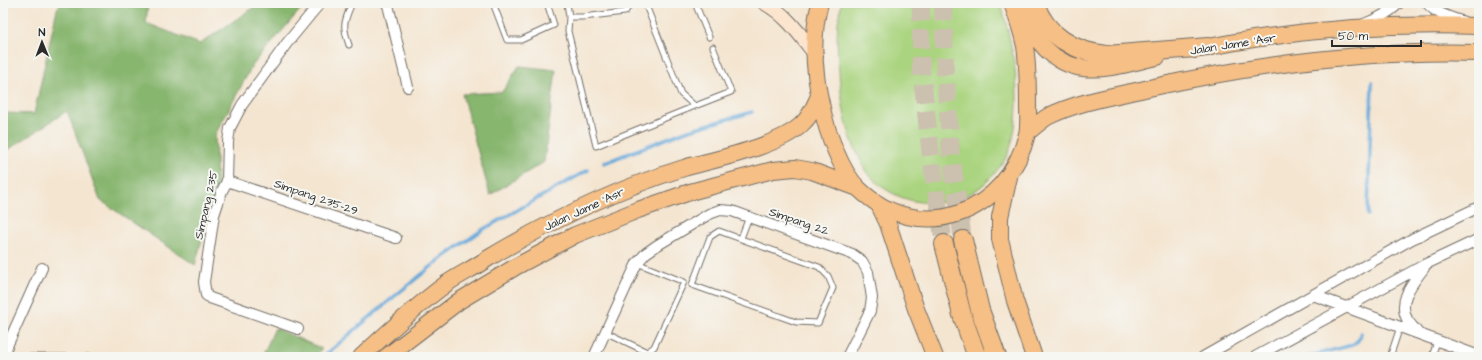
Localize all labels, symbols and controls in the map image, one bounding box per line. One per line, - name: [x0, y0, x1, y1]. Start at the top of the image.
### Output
- north arrow: [22, 22, 62, 62]
- scale bar: [1332, 22, 1421, 48]
- text: N: [38, 25, 46, 40]
- text: 50 m: [1338, 28, 1369, 45]
- street label: Jalan Jame 'Asr: [1189, 29, 1278, 60]
- street label: Simpang 235: [190, 169, 224, 241]
- street label: Simpang 235-29: [271, 175, 360, 221]
- street label: Jalan Jame 'Asr: [541, 183, 627, 235]
- street label: Simpang 22: [766, 203, 831, 241]

